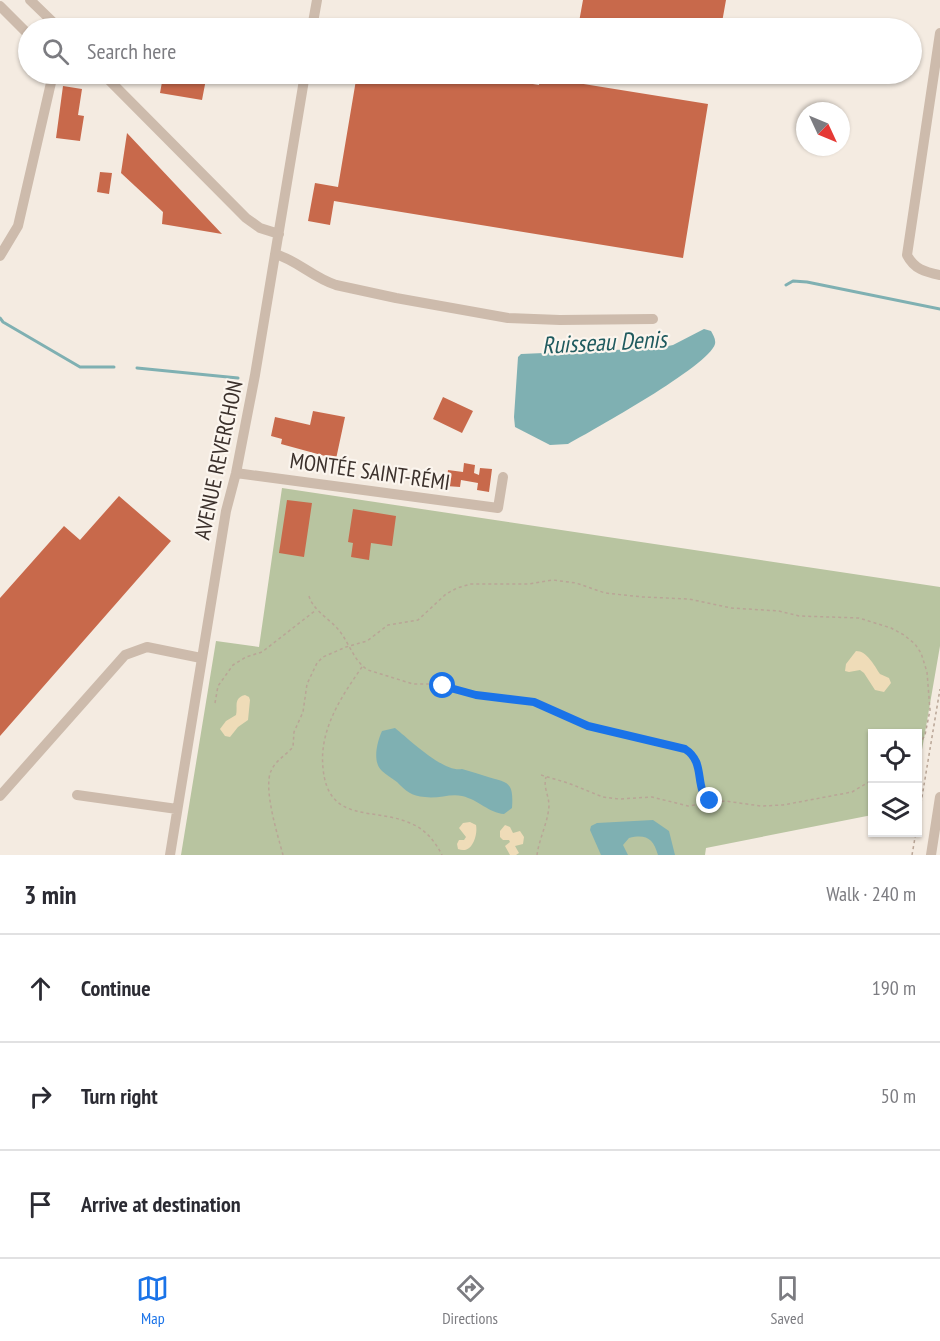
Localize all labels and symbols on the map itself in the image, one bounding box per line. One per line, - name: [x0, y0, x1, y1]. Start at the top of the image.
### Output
- north arrow: [796, 102, 850, 156]
- water label: Ruisseau Denis: [541, 323, 670, 361]
- street label: AVENUE REVERCHON: [187, 378, 249, 542]
- street label: MONTÉE SAINT-RÉMI: [288, 446, 452, 496]
- route start: [429, 672, 455, 698]
- route end: [696, 787, 722, 813]

